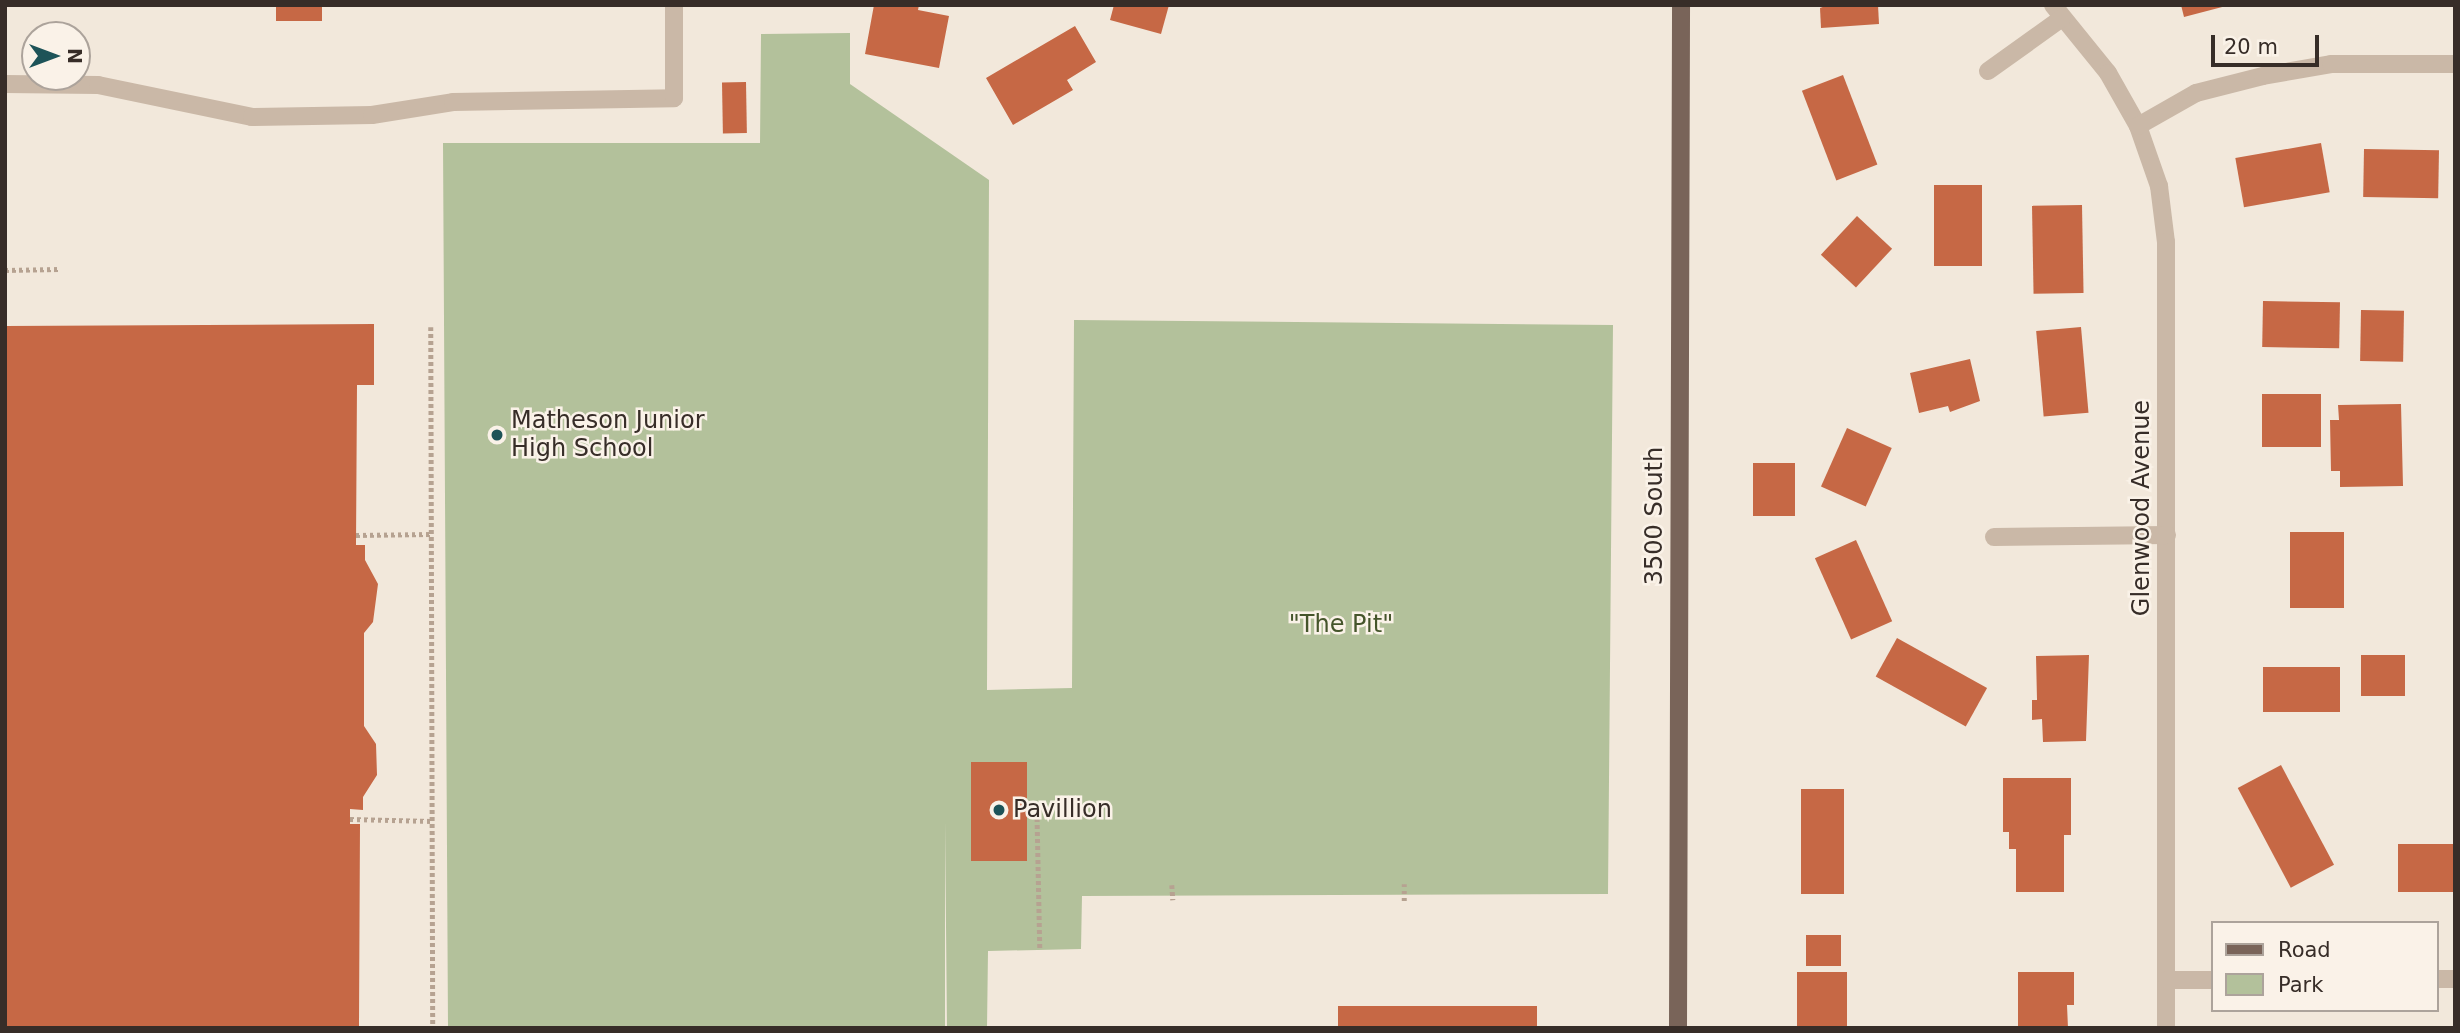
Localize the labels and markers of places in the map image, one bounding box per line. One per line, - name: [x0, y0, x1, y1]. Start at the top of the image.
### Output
- place label: Matheson Junior High School: [511, 407, 705, 463]
- marker: Matheson Junior High School: [489, 427, 505, 443]
- place label: Pavillion: [1013, 796, 1112, 824]
- marker: Pavillion: [991, 802, 1007, 818]

